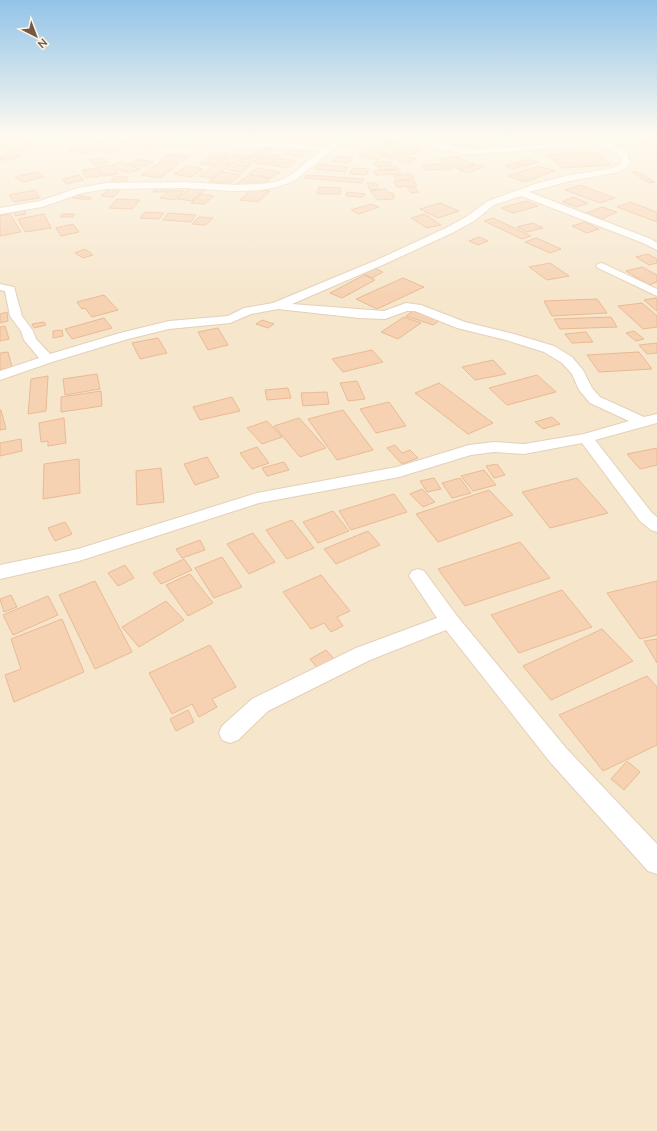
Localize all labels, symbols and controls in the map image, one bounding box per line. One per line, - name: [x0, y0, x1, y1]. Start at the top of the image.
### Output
- north arrow: [16, 16, 56, 56]
- text: N: [35, 35, 50, 51]

